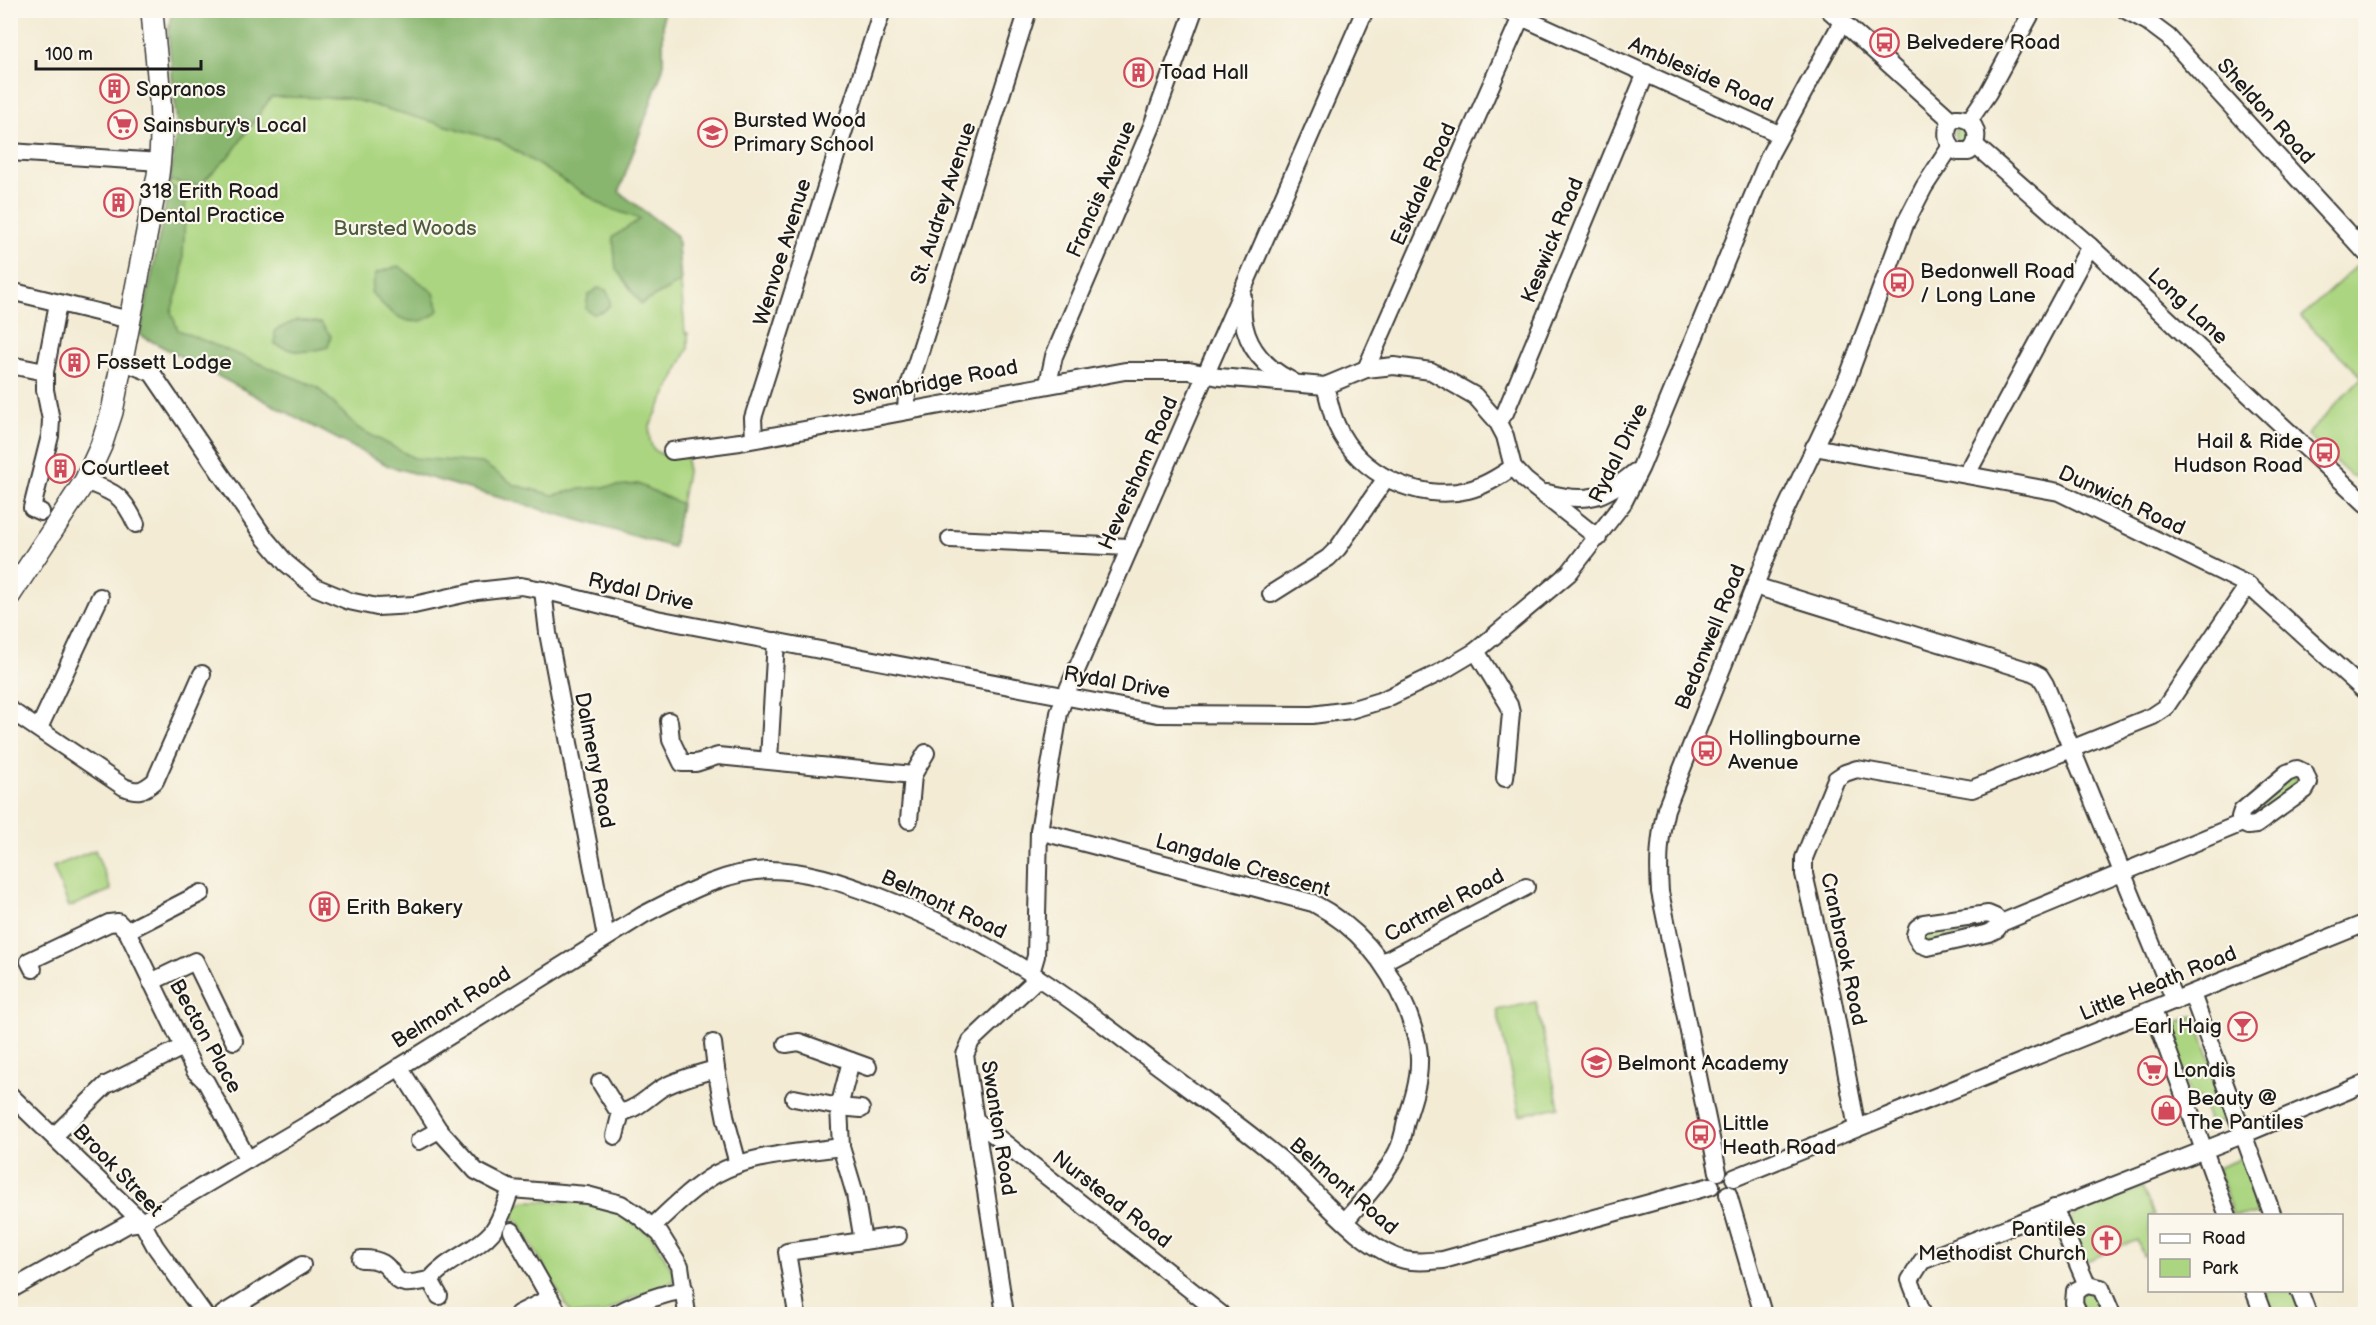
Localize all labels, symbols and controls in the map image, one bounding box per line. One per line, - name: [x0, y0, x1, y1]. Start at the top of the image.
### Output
- bus stop icon: Belvedere Road: [1869, 26, 1901, 58]
- place label: Belvedere Road: [1906, 30, 2060, 55]
- street label: Ambleside Road: [1625, 31, 1777, 117]
- scale bar: [36, 33, 201, 71]
- text: 100 m: [45, 44, 93, 65]
- street label: Sheldon Road: [2212, 53, 2320, 169]
- building icon: Toad Hall: [1123, 56, 1155, 88]
- place label: Toad Hall: [1160, 60, 1249, 85]
- building icon: Sapranos: [99, 73, 131, 105]
- place label: Sapranos: [136, 77, 226, 102]
- place label: Bursted Wood Primary School: [733, 108, 874, 157]
- supermarket icon: Sainsbury's Local: [106, 109, 138, 141]
- place label: Sainsbury's Local: [143, 113, 307, 138]
- school or university icon: Bursted Wood Primary School: [696, 116, 728, 148]
- street label: Francis Avenue: [1061, 117, 1141, 261]
- street label: St. Audrey Avenue: [905, 119, 981, 287]
- street label: Eskdale Road: [1385, 119, 1462, 249]
- street label: Keswick Road: [1516, 174, 1589, 307]
- street label: Wenvoe Avenue: [748, 176, 817, 329]
- place label: 318 Erith Road Dental Practice: [139, 179, 285, 228]
- building icon: 318 Erith Road Dental Practice: [102, 187, 134, 219]
- park label: Bursted Woods: [333, 216, 477, 241]
- place label: Bedonwell Road / Long Lane: [1920, 259, 2075, 308]
- street label: Long Lane: [2142, 263, 2233, 350]
- bus stop icon: Bedonwell Road / Long Lane: [1883, 267, 1915, 299]
- building icon: Fossett Lodge: [59, 346, 91, 378]
- place label: Fossett Lodge: [96, 350, 232, 375]
- street label: Swanbridge Road: [850, 354, 1020, 411]
- street label: Heversham Road: [1093, 393, 1183, 554]
- street label: Rydal Drive: [1584, 399, 1653, 507]
- place label: Hail & Ride Hudson Road: [2173, 429, 2303, 478]
- bus stop icon: Hail & Ride Hudson Road: [2308, 437, 2340, 469]
- building icon: Courtleet: [44, 452, 76, 484]
- place label: Courtleet: [81, 456, 170, 481]
- street label: Dunwich Road: [2054, 460, 2189, 541]
- street label: Bedonwell Road: [1670, 561, 1751, 714]
- street label: Rydal Drive: [586, 567, 696, 616]
- street label: Rydal Drive: [1062, 661, 1172, 704]
- street label: Dalmeny Road: [569, 690, 620, 830]
- place label: Hollingbourne Avenue: [1728, 726, 1861, 775]
- bus stop icon: Hollingbourne Avenue: [1691, 734, 1723, 766]
- street label: Langdale Crescent: [1153, 829, 1334, 903]
- street label: Cartmel Road: [1380, 863, 1508, 947]
- street label: Belmont Road: [877, 864, 1011, 944]
- street label: Cranbrook Road: [1815, 870, 1872, 1028]
- building icon: Erith Bakery: [309, 891, 341, 923]
- place label: Erith Bakery: [346, 895, 463, 920]
- street label: Little Heath Road: [2076, 941, 2240, 1026]
- street label: Belmont Road: [387, 961, 515, 1054]
- street label: Becton Place: [164, 975, 247, 1098]
- bar icon: Earl Haig: [2227, 1010, 2259, 1042]
- place label: Earl Haig: [2134, 1014, 2222, 1039]
- school or university icon: Belmont Academy: [1580, 1047, 1612, 1079]
- place label: Belmont Academy: [1617, 1051, 1789, 1076]
- supermarket icon: Londis: [2136, 1054, 2168, 1086]
- place label: Londis: [2173, 1058, 2236, 1083]
- street label: Swanton Road: [975, 1059, 1022, 1197]
- place label: Beauty @ The Pantiles: [2187, 1086, 2304, 1135]
- shop icon: Beauty @ The Pantiles: [2150, 1094, 2182, 1126]
- place label: Little Heath Road: [1722, 1111, 1836, 1160]
- street label: Brook Street: [67, 1119, 168, 1222]
- bus stop icon: Little Heath Road: [1685, 1119, 1717, 1151]
- street label: Belmont Road: [1284, 1132, 1403, 1240]
- street label: Nurstead Road: [1047, 1145, 1176, 1254]
- legend: [2148, 1214, 2343, 1292]
- place label: Pantiles Methodist Church: [1918, 1217, 2086, 1266]
- church icon: Pantiles Methodist Church: [2091, 1225, 2123, 1257]
- text: Road: [2202, 1228, 2246, 1249]
- text: Park: [2202, 1258, 2238, 1279]

